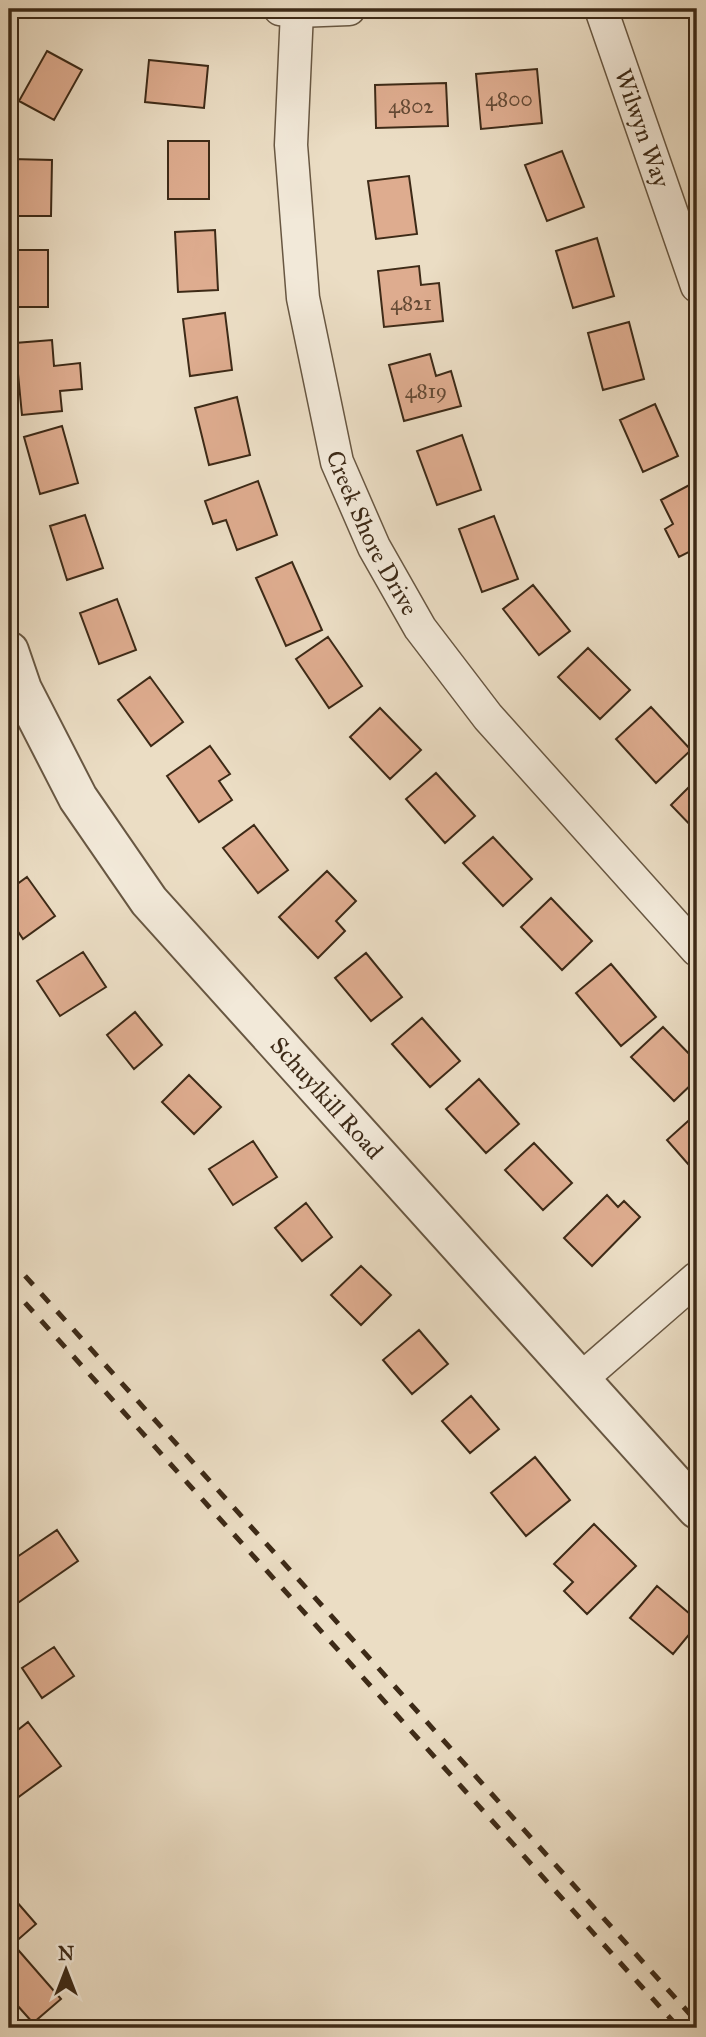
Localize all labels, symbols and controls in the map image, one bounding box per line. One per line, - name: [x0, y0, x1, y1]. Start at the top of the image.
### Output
- street label: Wilwyn Way: [608, 65, 677, 192]
- house number: 4800: [485, 86, 533, 112]
- house number: 4802: [388, 93, 434, 119]
- house number: 4821: [390, 290, 432, 316]
- house number: 4819: [405, 378, 447, 404]
- street label: Creek Shore Drive: [320, 448, 425, 621]
- street label: Schuylkill Road: [264, 1031, 389, 1165]
- north arrow: [32, 1936, 102, 2006]
- text: N: [58, 1942, 74, 1965]

